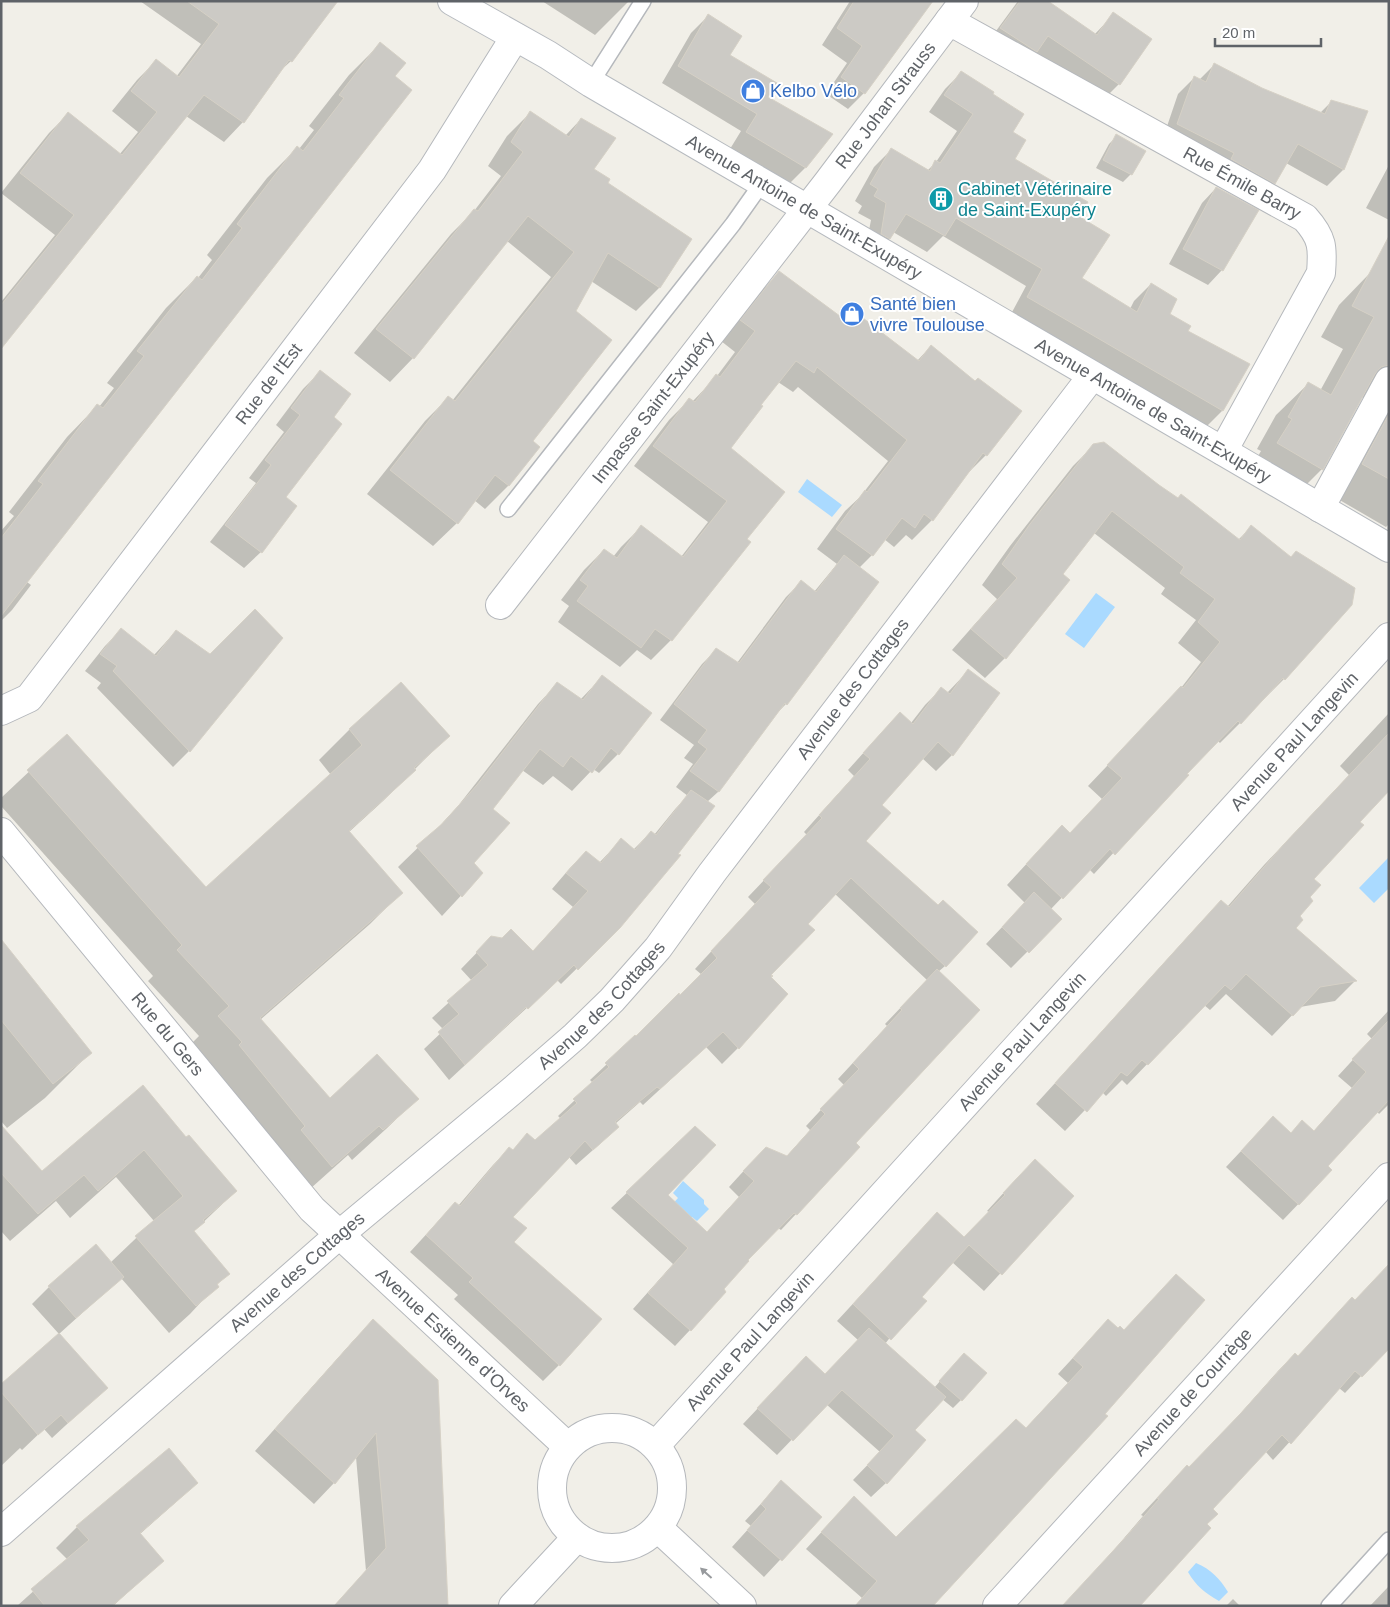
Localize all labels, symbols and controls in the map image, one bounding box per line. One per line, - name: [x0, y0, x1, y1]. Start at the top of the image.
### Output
- scale bar: [1215, 15, 1321, 47]
- text: 20 m: [1222, 24, 1255, 41]
- street label: Rue Johan Strauss: [832, 38, 940, 173]
- shop icon: Kelbo Vélo: [740, 78, 766, 104]
- place label: Kelbo Vélo: [770, 81, 857, 101]
- street label: Avenue Antoine de Saint-Exupéry: [683, 131, 925, 283]
- street label: Rue Émile Barry: [1180, 143, 1304, 224]
- place label: Cabinet Vétérinaire de Saint-Exupéry: [958, 179, 1112, 220]
- building icon: Cabinet Vétérinaire de Saint-Exupéry: [928, 186, 954, 212]
- place label: Santé bien vivre Toulouse: [870, 294, 985, 335]
- shop icon: Santé bien vivre Toulouse: [839, 301, 865, 327]
- street label: Impasse Saint-Exupéry: [588, 328, 718, 487]
- street label: Avenue Antoine de Saint-Exupéry: [1032, 334, 1274, 487]
- street label: Rue de l'Est: [231, 339, 306, 428]
- street label: Avenue des Cottages: [793, 614, 913, 763]
- street label: Avenue Paul Langevin: [1226, 668, 1362, 815]
- street label: Avenue des Cottages: [534, 938, 669, 1074]
- street label: Avenue Paul Langevin: [954, 968, 1090, 1115]
- street label: Rue du Gers: [128, 988, 208, 1080]
- street label: Avenue des Cottages: [226, 1208, 368, 1336]
- street label: Avenue Estienne d'Orves: [372, 1264, 534, 1416]
- street label: Avenue Paul Langevin: [682, 1268, 818, 1415]
- street label: Avenue de Courrège: [1129, 1324, 1256, 1460]
- one-way arrow: [701, 1567, 713, 1579]

